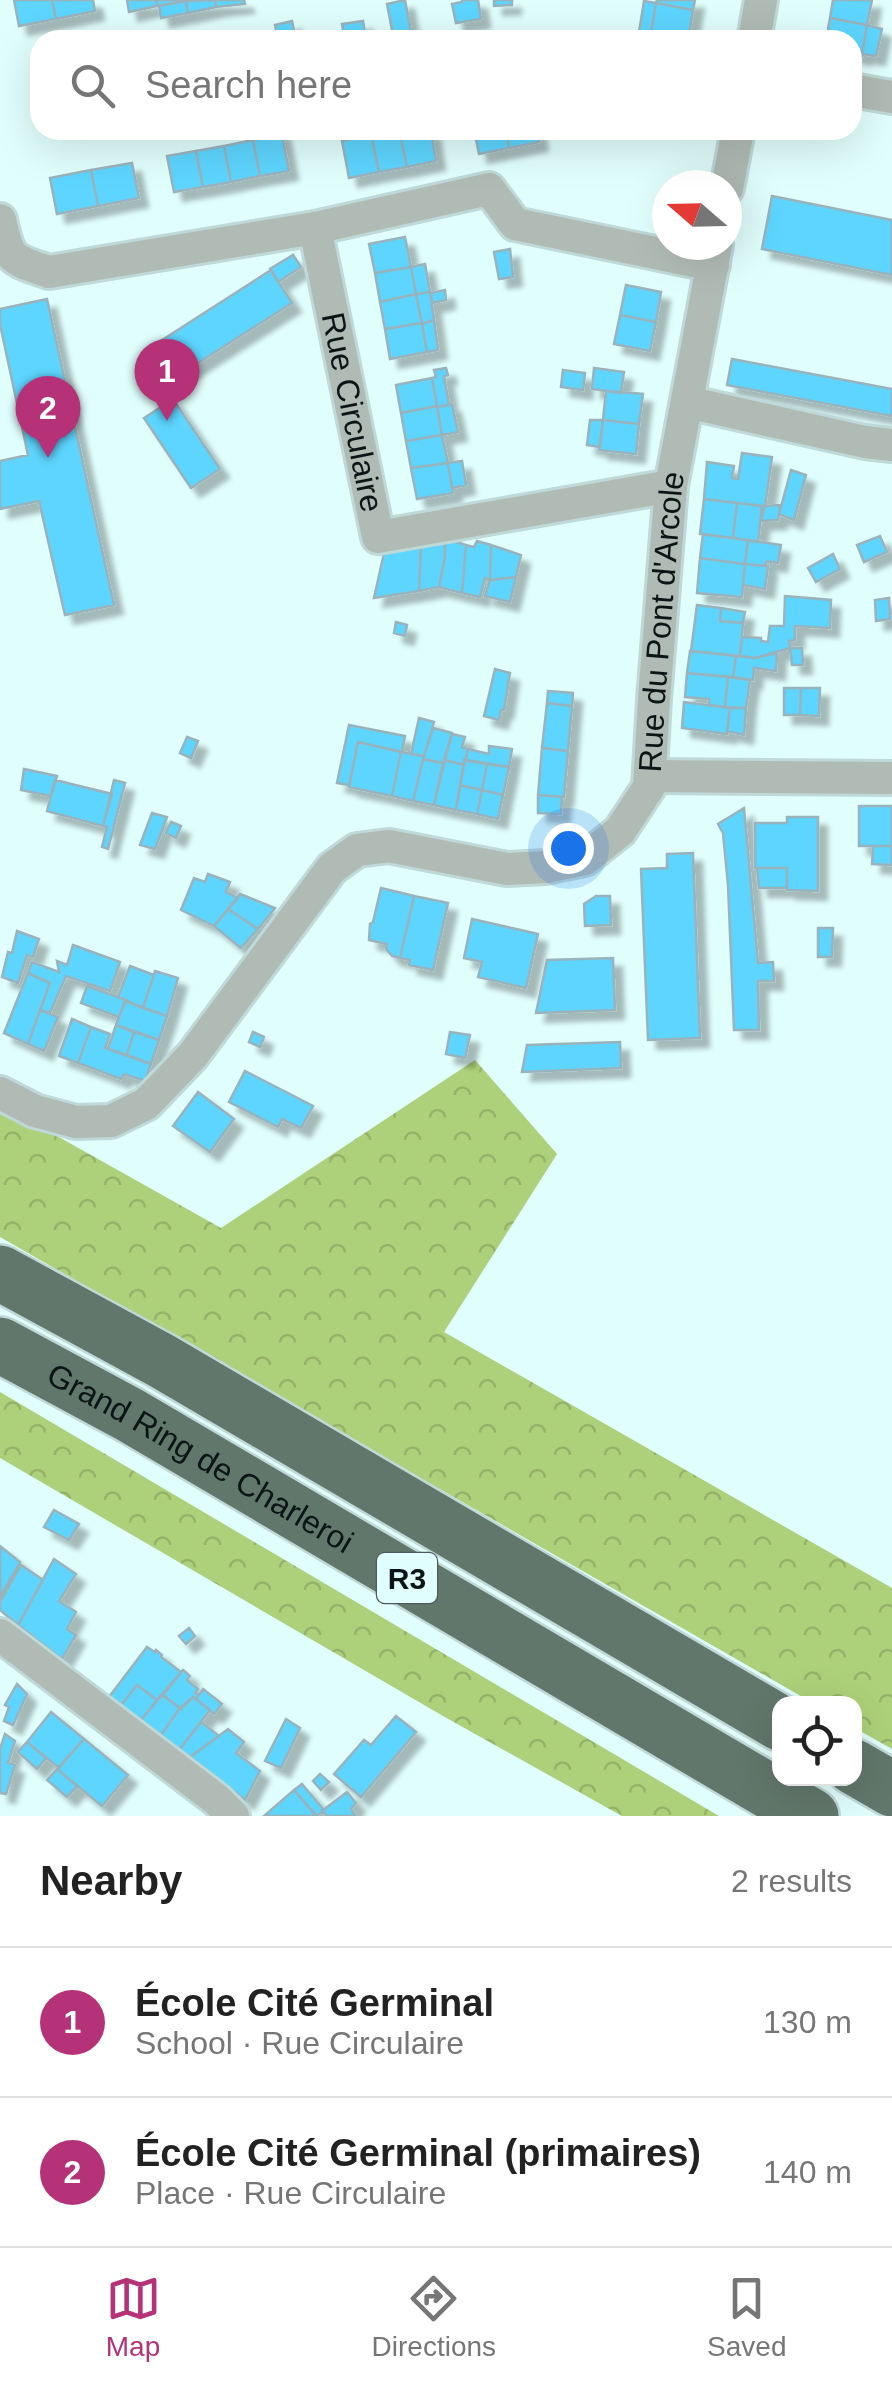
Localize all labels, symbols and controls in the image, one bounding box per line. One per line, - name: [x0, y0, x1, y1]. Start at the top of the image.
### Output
- search box: [30, 30, 862, 140]
- icon: search: [65, 58, 120, 113]
- text: Search here: [145, 64, 352, 106]
- north arrow: [652, 170, 742, 260]
- street label: Rue Circulaire: [315, 309, 390, 515]
- pin: 1: [134, 338, 200, 421]
- pin: 2: [15, 376, 80, 458]
- street label: Rue du Pont d'Arcole: [632, 468, 691, 773]
- your location: [543, 823, 594, 874]
- street label: Grand Ring de Charleroi: [41, 1356, 360, 1560]
- road number: R3: [377, 1553, 437, 1603]
- map controls: [772, 1696, 862, 1786]
- button: locate: [772, 1696, 862, 1786]
- text: Nearby: [40, 1857, 182, 1904]
- text: 2 results: [731, 1863, 852, 1899]
- text: École Cité Germinal: [135, 1982, 494, 2024]
- text: 1: [64, 2004, 81, 2040]
- text: 130 m: [763, 2004, 852, 2040]
- text: School · Rue Circulaire: [135, 2025, 464, 2061]
- text: École Cité Germinal (primaires): [135, 2132, 701, 2174]
- text: 2: [64, 2154, 81, 2190]
- text: 140 m: [763, 2154, 852, 2190]
- text: Place · Rue Circulaire: [135, 2175, 446, 2211]
- tab: Map: [106, 2271, 161, 2363]
- tab: Directions: [372, 2271, 496, 2363]
- tab: Saved: [707, 2271, 786, 2363]

